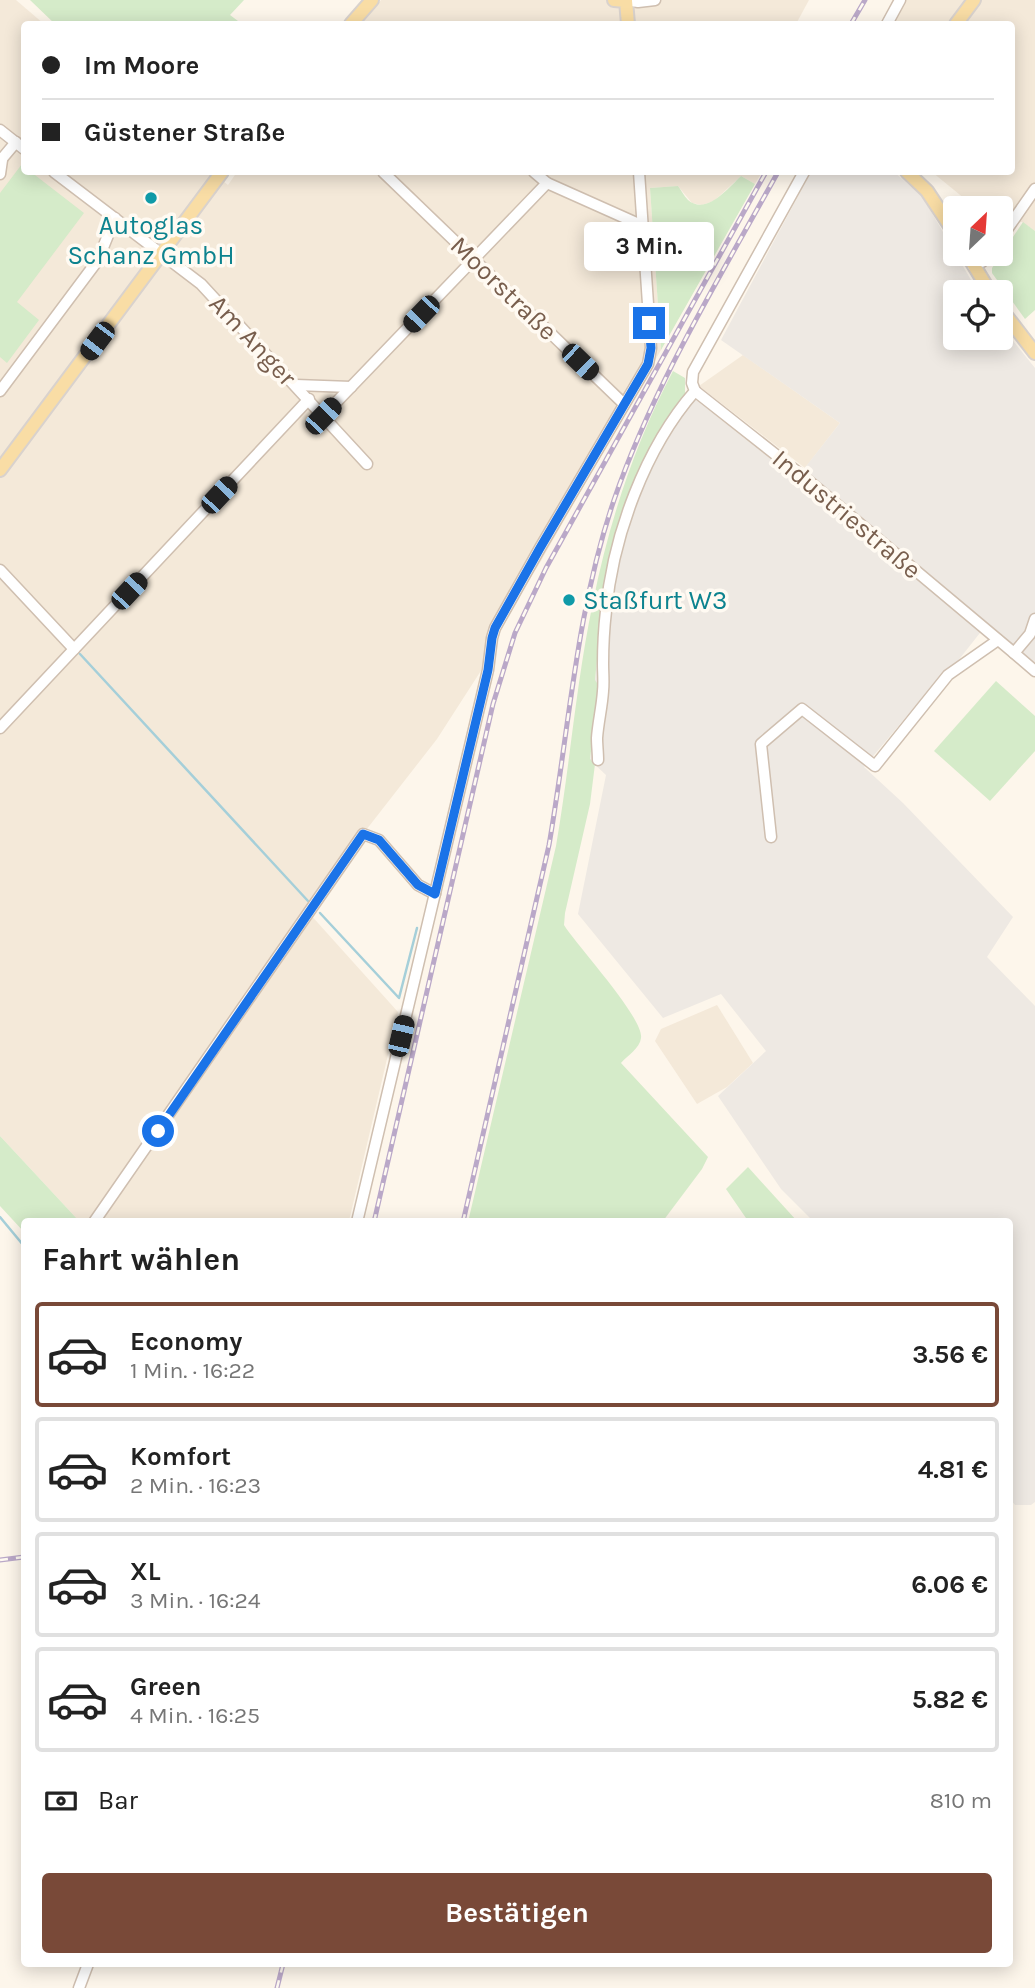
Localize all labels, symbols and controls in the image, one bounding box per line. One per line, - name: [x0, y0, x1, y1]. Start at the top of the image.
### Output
- text: Im Moore: [84, 50, 199, 81]
- text: Güstener Straße: [84, 117, 285, 148]
- marker: Autoglas Schanz GmbH: [143, 190, 159, 206]
- north arrow: [943, 196, 1013, 266]
- map controls: [943, 196, 1013, 350]
- place label: Autoglas Schanz GmbH: [67, 210, 235, 271]
- callout: 3 Min.: [584, 222, 714, 270]
- street label: Moorstraße: [444, 230, 563, 347]
- text: 3 Min.: [615, 233, 683, 260]
- button: locate: [943, 280, 1013, 350]
- street label: Am Anger: [203, 288, 303, 393]
- car: [399, 292, 444, 336]
- route end: [633, 307, 665, 339]
- car: [76, 318, 119, 364]
- car: [558, 340, 603, 384]
- car: [301, 394, 346, 438]
- street label: Industriestraße: [766, 443, 927, 586]
- car: [197, 472, 242, 518]
- car: [107, 568, 152, 614]
- place label: Staßfurt W3: [583, 585, 727, 616]
- marker: Staßfurt W3: [561, 592, 577, 608]
- car: [387, 1013, 416, 1059]
- route start: [142, 1115, 174, 1147]
- text: Fahrt wählen: [42, 1241, 240, 1278]
- icon: car: [46, 1323, 109, 1386]
- text: Economy: [130, 1326, 242, 1357]
- text: 3.56 €: [912, 1339, 988, 1370]
- text: 1 Min. · 16:22: [130, 1357, 255, 1384]
- icon: car: [46, 1438, 109, 1501]
- text: Komfort: [130, 1441, 231, 1472]
- text: 4.81 €: [918, 1454, 988, 1485]
- text: 2 Min. · 16:23: [130, 1472, 261, 1499]
- icon: car: [46, 1553, 109, 1616]
- text: XL: [130, 1556, 161, 1587]
- text: 6.06 €: [911, 1569, 988, 1600]
- text: 3 Min. · 16:24: [130, 1587, 261, 1614]
- icon: car: [46, 1668, 109, 1731]
- text: Green: [130, 1671, 202, 1702]
- text: 5.82 €: [912, 1684, 988, 1715]
- text: 4 Min. · 16:25: [130, 1702, 260, 1729]
- icon: cash: [42, 1782, 80, 1820]
- text: Bar: [98, 1785, 138, 1816]
- text: 810 m: [930, 1787, 992, 1814]
- button: Bestätigen: [42, 1873, 992, 1953]

